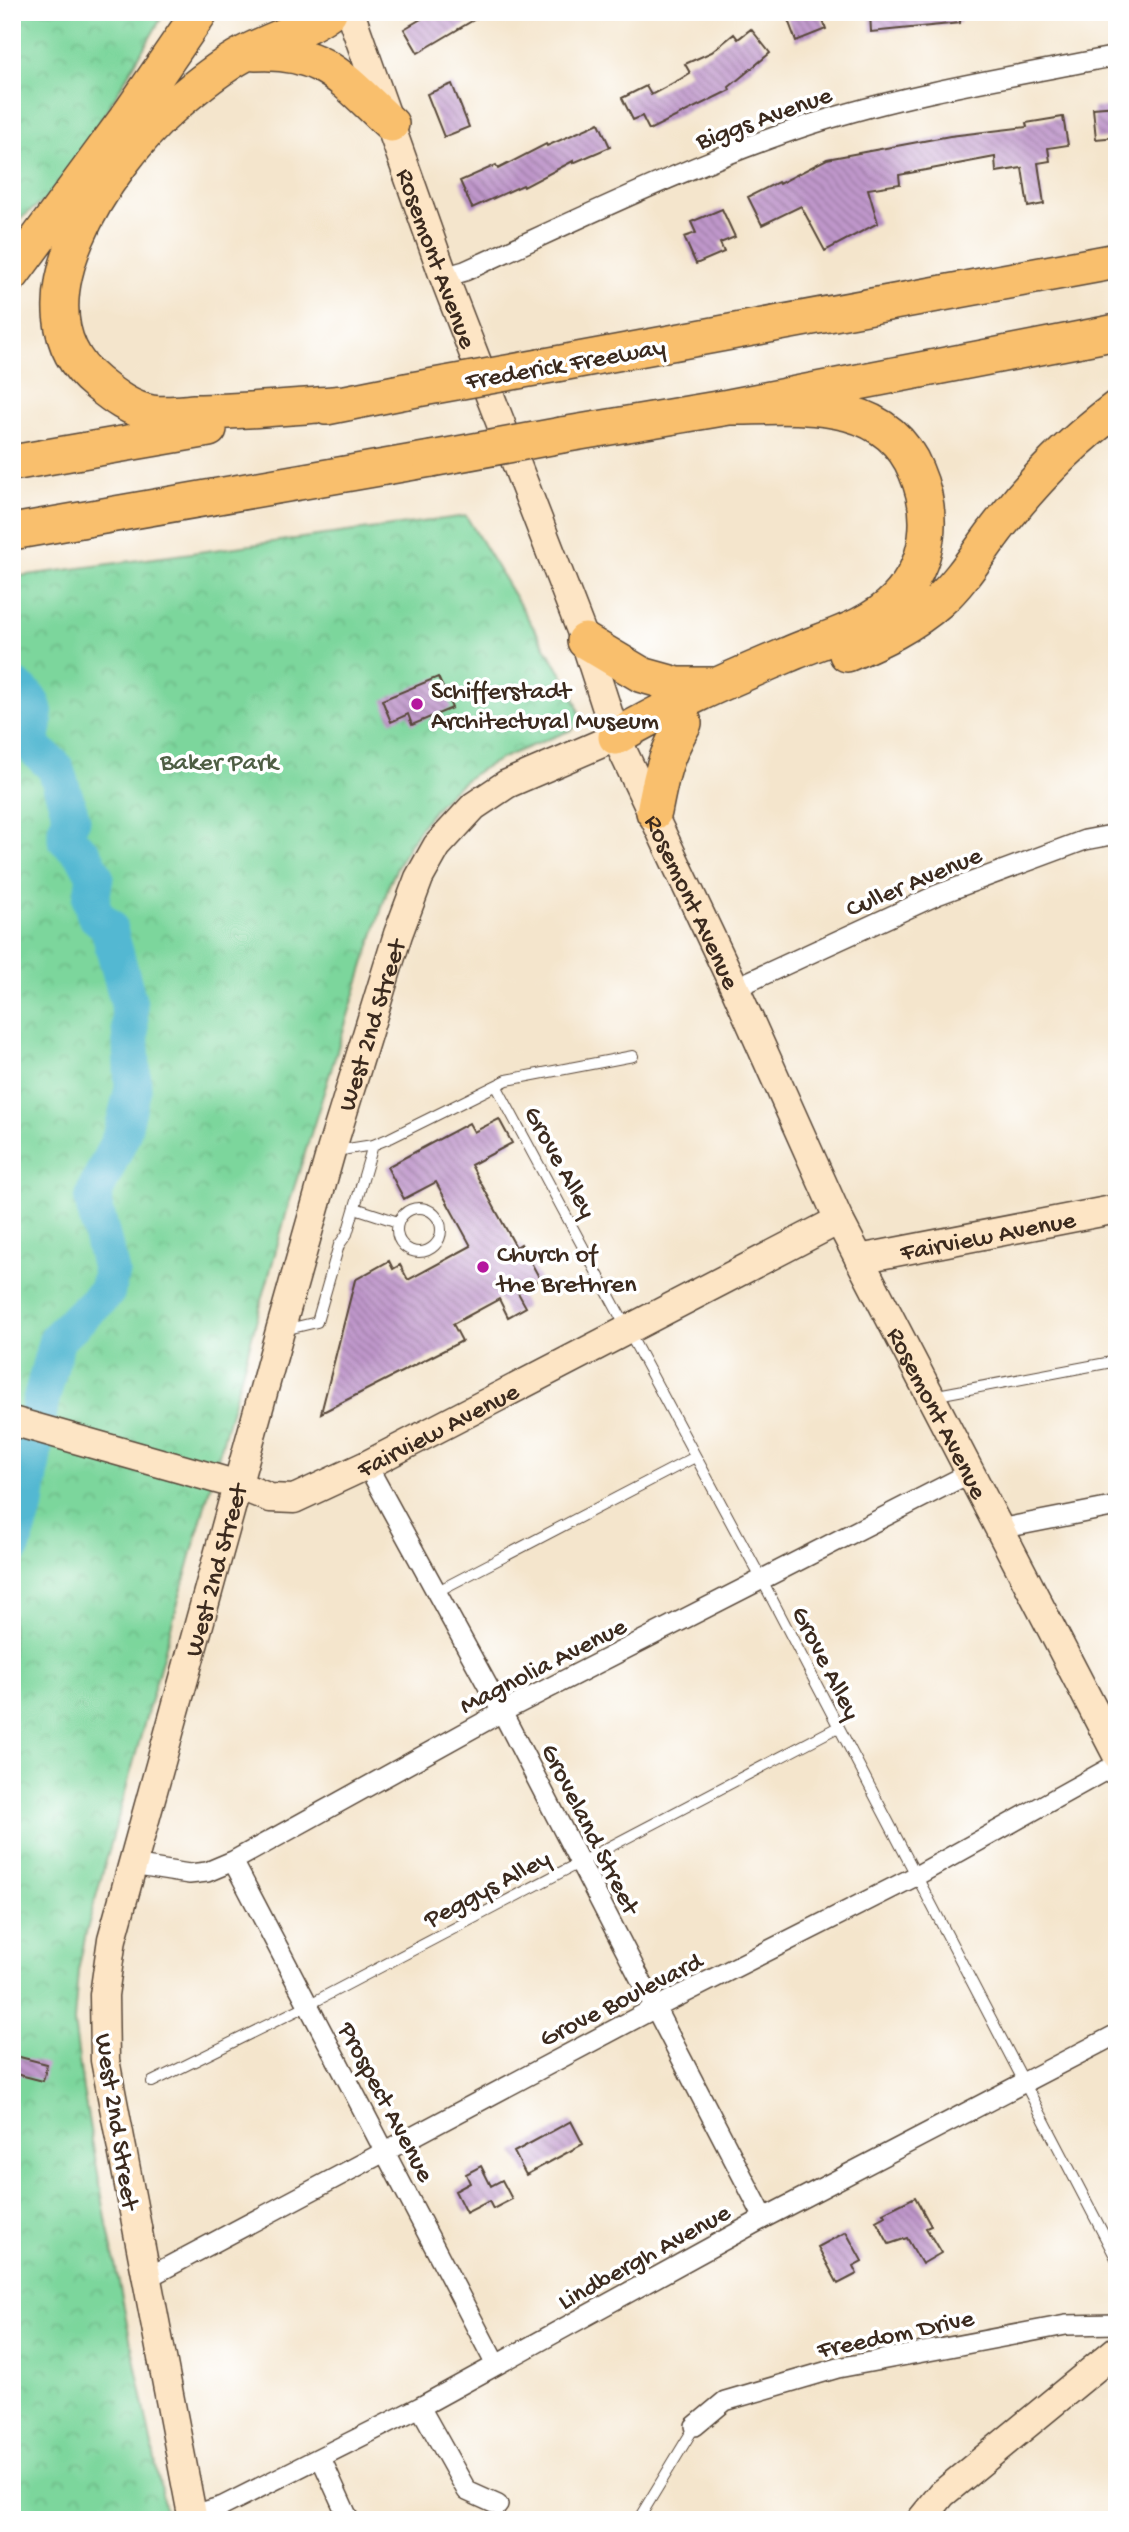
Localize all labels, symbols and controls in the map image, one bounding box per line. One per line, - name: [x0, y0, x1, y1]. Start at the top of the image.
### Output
- street label: Biggs Avenue: [691, 81, 837, 159]
- street label: Rosemont Avenue: [387, 165, 481, 354]
- street label: Frederick Freeway: [462, 334, 669, 399]
- place label: Schifferstadt Architectural Museum: [431, 678, 659, 739]
- marker: Schifferstadt Architectural Museum: [409, 696, 425, 712]
- park label: Baker Park: [159, 749, 280, 780]
- street label: Rosemont Avenue: [635, 811, 745, 996]
- street label: Culler Avenue: [842, 841, 988, 927]
- street label: West 2nd Street: [333, 934, 416, 1116]
- street label: Grove Alley: [515, 1102, 602, 1225]
- street label: Fairview Avenue: [897, 1206, 1079, 1271]
- place label: Church of the Brethren: [495, 1241, 637, 1302]
- marker: Church of the Brethren: [475, 1259, 491, 1275]
- street label: Rosemont Avenue: [877, 1323, 993, 1506]
- street label: Fairview Avenue: [353, 1378, 526, 1488]
- street label: West 2nd Street: [180, 1479, 258, 1661]
- street label: Grove Alley: [782, 1602, 866, 1726]
- street label: Magnolia Avenue: [455, 1612, 633, 1723]
- street label: Groveland Street: [532, 1740, 645, 1923]
- street label: Peggys Alley: [419, 1845, 557, 1938]
- street label: Grove Boulevard: [535, 1947, 710, 2056]
- street label: Prospect Avenue: [328, 2017, 439, 2189]
- street label: West 2nd Street: [85, 2032, 144, 2214]
- street label: Lindbergh Avenue: [554, 2199, 737, 2319]
- street label: Freedom Drive: [814, 2305, 978, 2368]

